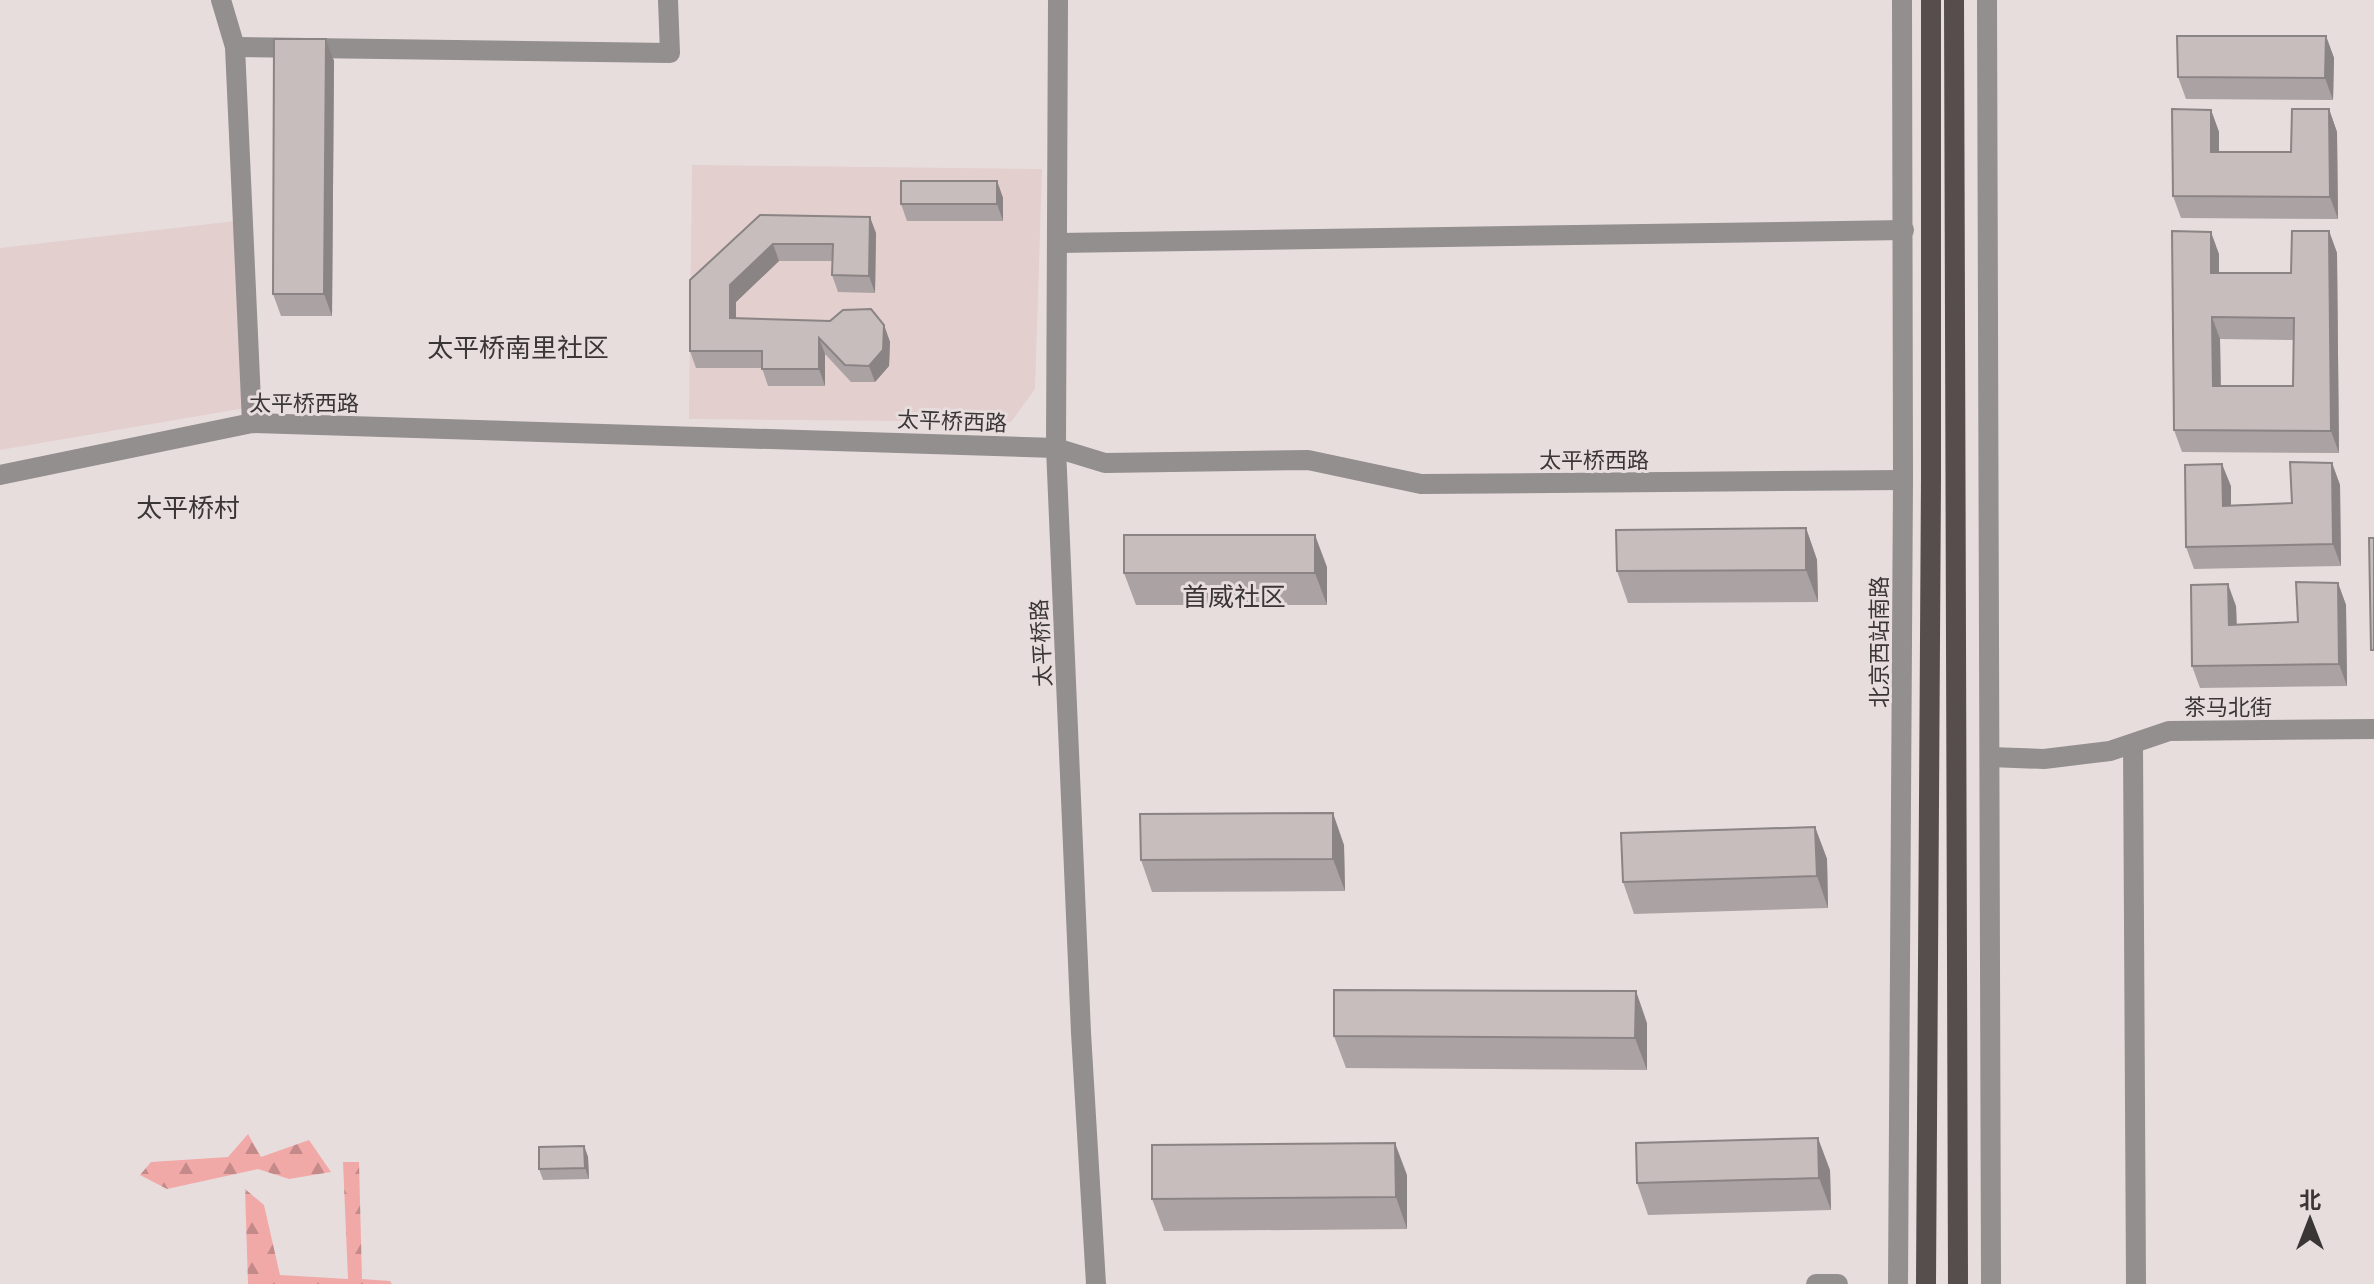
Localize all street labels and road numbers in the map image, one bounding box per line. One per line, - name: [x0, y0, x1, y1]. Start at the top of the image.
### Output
- street label: 太平桥西路: [249, 387, 359, 417]
- street label: 太平桥西路: [897, 403, 1007, 437]
- street label: 太平桥西路: [1539, 444, 1649, 474]
- street label: 北京西站南路: [1863, 576, 1893, 708]
- street label: 太平桥路: [1023, 598, 1057, 688]
- street label: 茶马北街: [2184, 691, 2272, 721]

